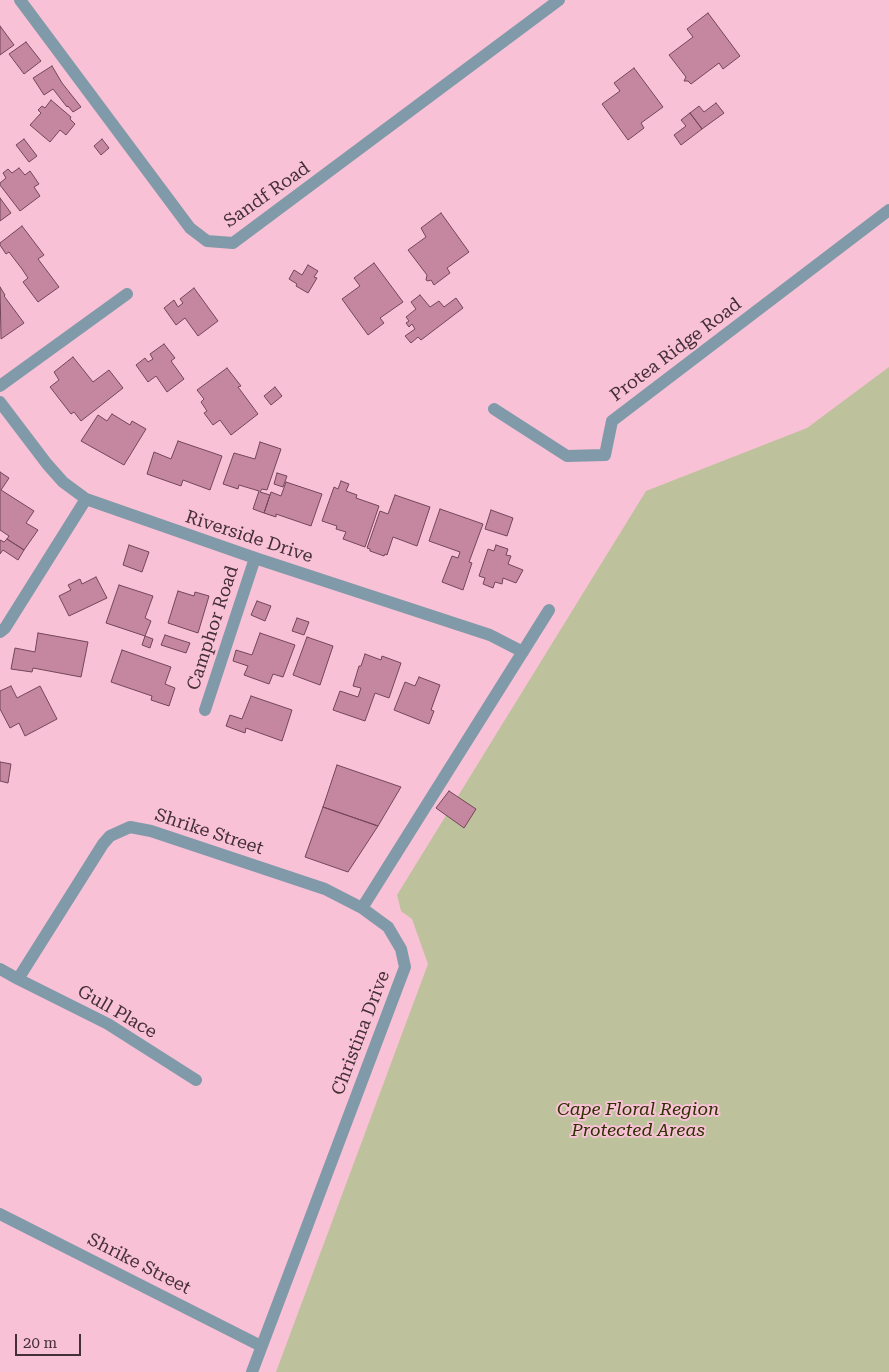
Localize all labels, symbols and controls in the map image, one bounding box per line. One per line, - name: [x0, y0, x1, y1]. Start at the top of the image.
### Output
- street label: Sandf Road: [220, 157, 314, 233]
- street label: Protea Ridge Road: [606, 294, 746, 406]
- street label: Riverside Drive: [182, 506, 316, 568]
- street label: Camphor Road: [183, 563, 243, 693]
- street label: Shrike Street: [152, 804, 266, 860]
- street label: Christina Drive: [327, 968, 395, 1098]
- street label: Gull Place: [74, 981, 160, 1043]
- park label: Cape Floral Region Protected Areas: [557, 1099, 719, 1142]
- street label: Shrike Street: [84, 1229, 194, 1299]
- scale bar: [18, 1324, 84, 1356]
- text: 20 m: [23, 1334, 57, 1352]

